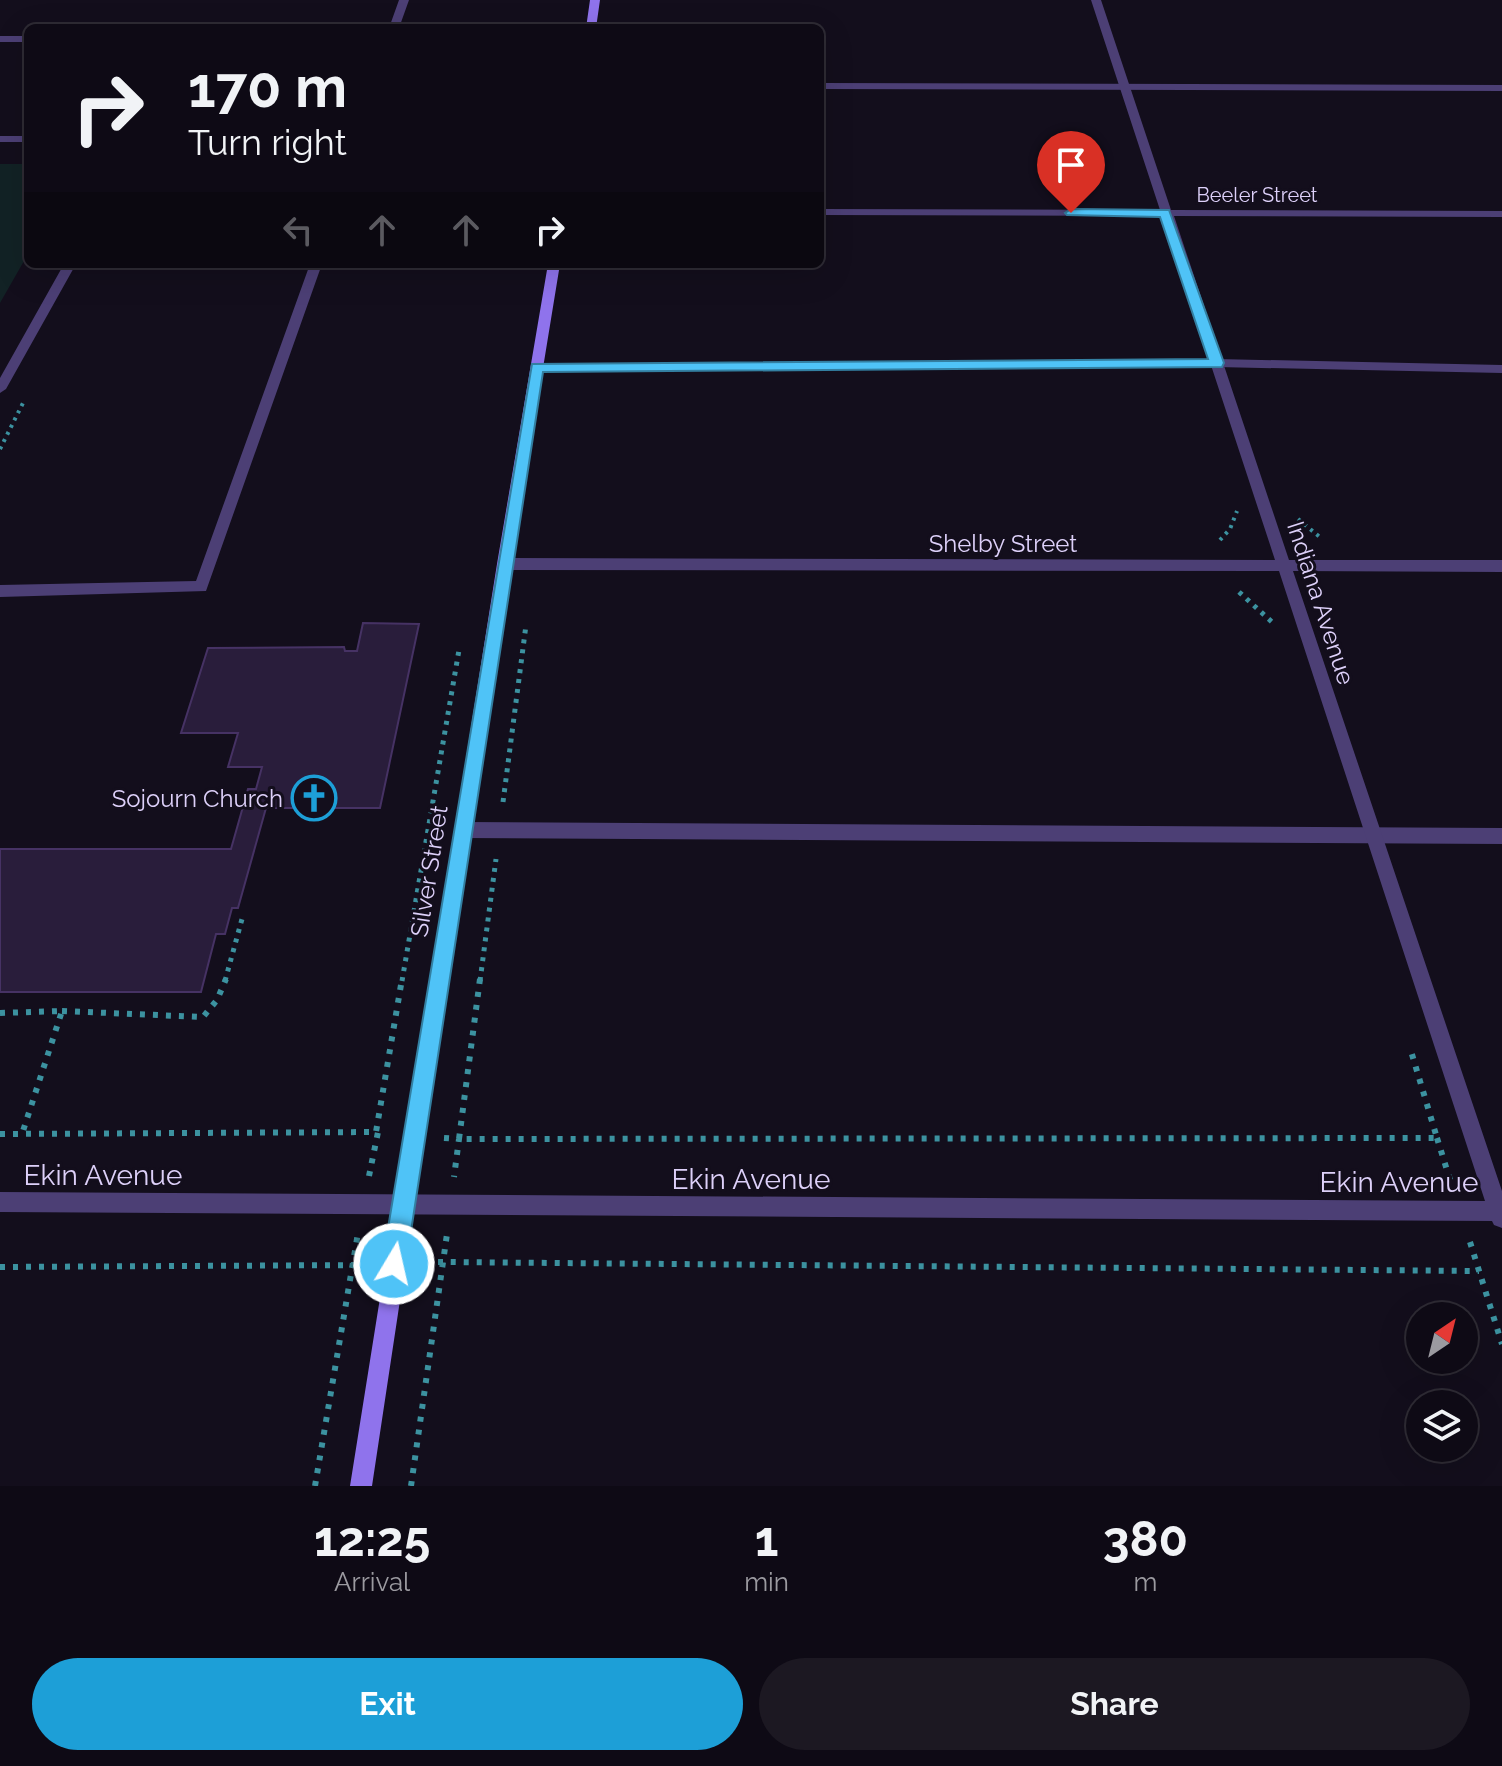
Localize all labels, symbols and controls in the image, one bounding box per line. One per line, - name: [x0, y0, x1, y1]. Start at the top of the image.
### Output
- text: 170 m: [188, 54, 347, 120]
- icon: right: [56, 56, 160, 160]
- text: Turn right: [188, 121, 347, 163]
- pin: [1037, 131, 1105, 213]
- icon: arrive: [1049, 143, 1093, 187]
- street label: Beeler Street: [1196, 183, 1318, 207]
- icon: left: [276, 208, 320, 252]
- icon: ahead: [360, 208, 404, 252]
- icon: ahead: [444, 208, 488, 252]
- icon: right: [528, 208, 572, 252]
- street label: Indiana Avenue: [1281, 518, 1361, 688]
- street label: Shelby Street: [929, 529, 1077, 558]
- church icon: Sojourn Church: [290, 774, 338, 822]
- place label: Sojourn Church: [112, 784, 283, 813]
- street label: Silver Street: [404, 803, 454, 939]
- street label: Ekin Avenue: [24, 1159, 182, 1192]
- street label: Ekin Avenue: [672, 1163, 830, 1196]
- street label: Ekin Avenue: [1320, 1166, 1478, 1199]
- position arrow: [352, 1222, 436, 1306]
- north arrow: [1406, 1302, 1478, 1374]
- map controls: [1406, 1302, 1478, 1462]
- button: layers: [1406, 1390, 1478, 1462]
- text: 12:25: [314, 1511, 430, 1567]
- text: 1: [755, 1511, 778, 1567]
- text: 380: [1103, 1511, 1188, 1567]
- text: Arrival: [334, 1567, 410, 1597]
- text: min: [744, 1567, 789, 1597]
- text: m: [1133, 1567, 1157, 1597]
- button: Exit: [32, 1658, 743, 1750]
- button: Share: [759, 1658, 1470, 1750]

